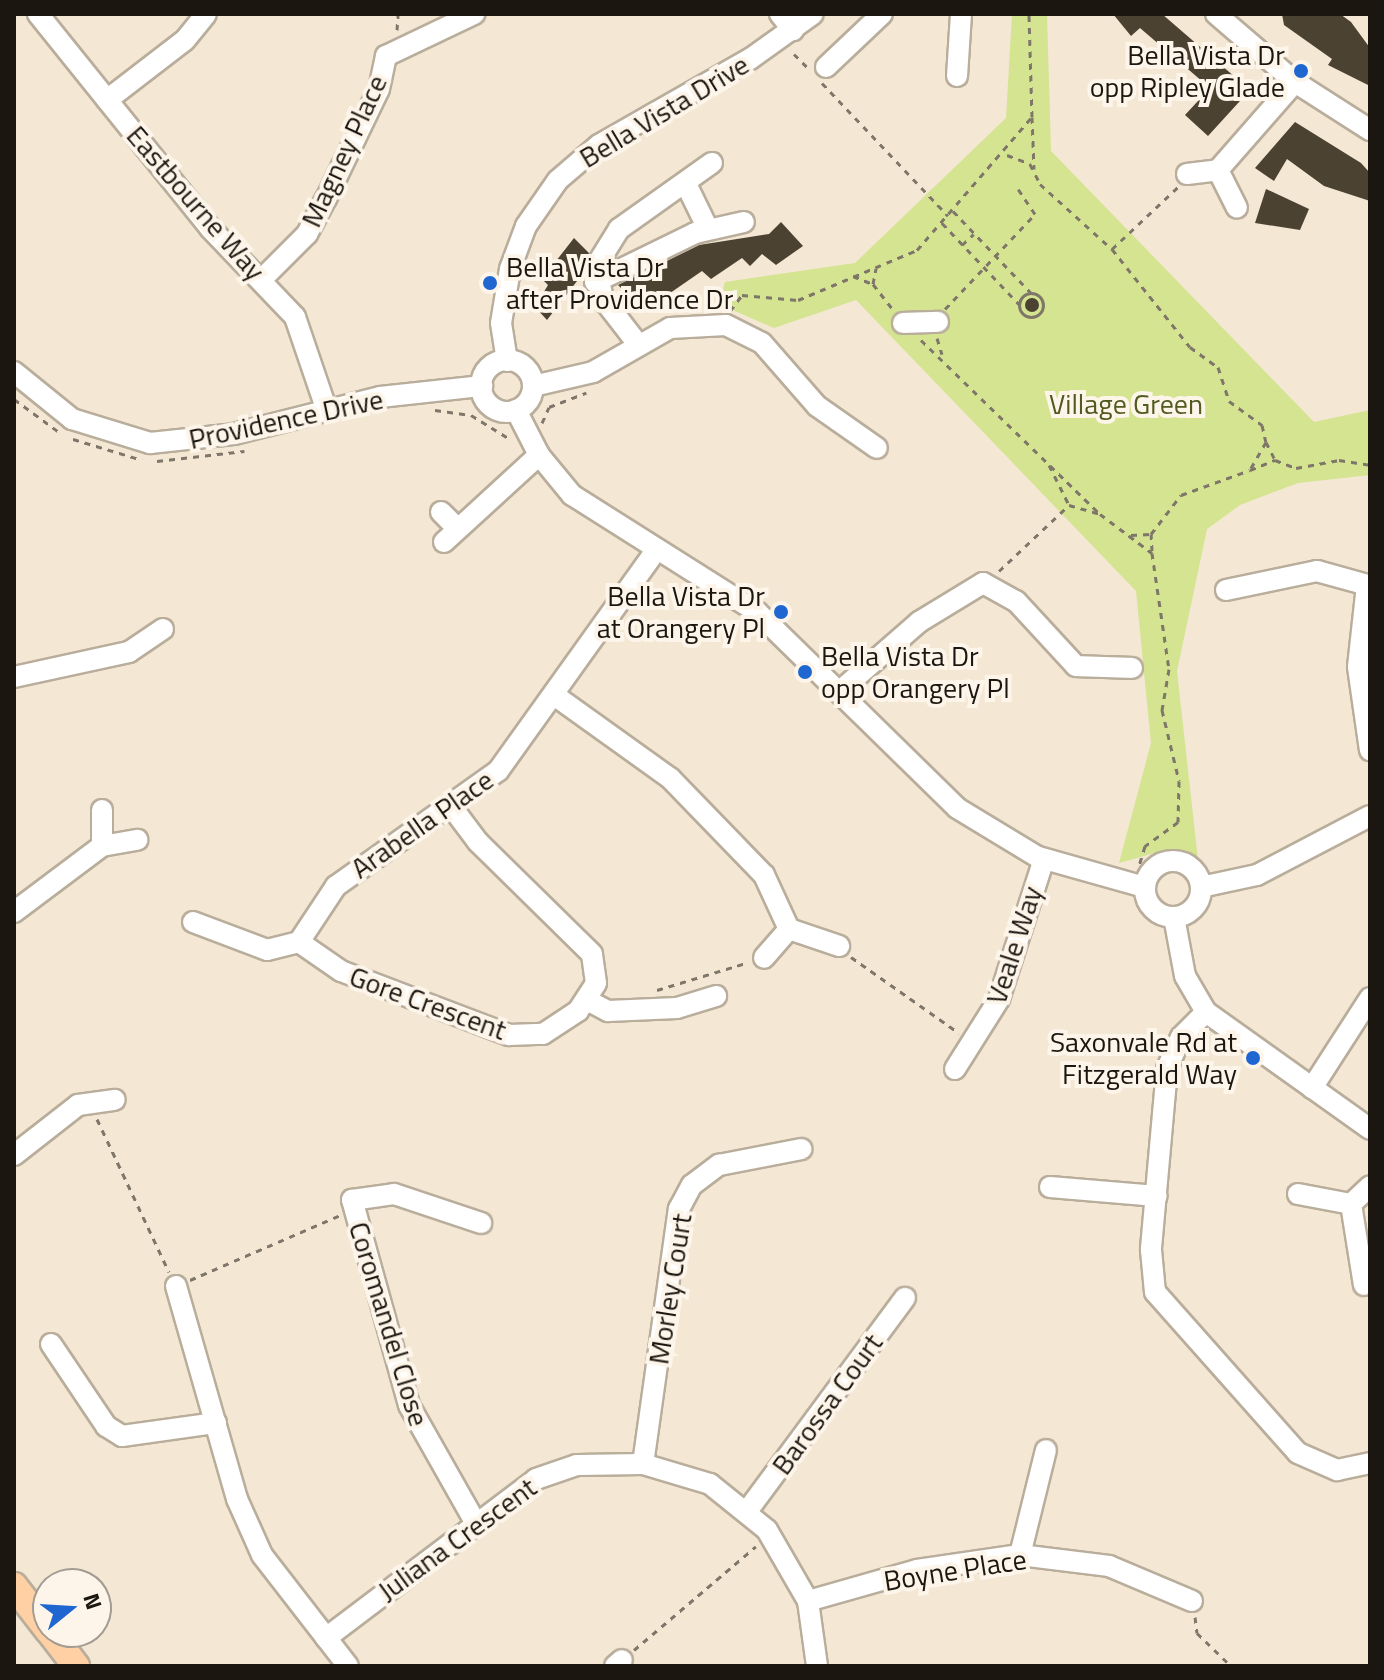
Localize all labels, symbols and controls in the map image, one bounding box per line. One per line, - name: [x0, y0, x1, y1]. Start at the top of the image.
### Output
- place label: Bella Vista Dr opp Ripley Glade: [1090, 38, 1285, 104]
- street label: Bella Vista Drive: [573, 47, 755, 175]
- marker: Bella Vista Dr opp Ripley Glade: [1292, 62, 1310, 80]
- street label: Magney Place: [294, 70, 394, 232]
- street label: Eastbourne Way: [120, 119, 272, 287]
- place label: Bella Vista Dr after Providence Dr: [506, 250, 733, 316]
- marker: Bella Vista Dr after Providence Dr: [481, 274, 499, 292]
- street label: Providence Drive: [186, 382, 386, 456]
- park label: Village Green: [1049, 387, 1203, 421]
- place label: Bella Vista Dr at Orangery Pl: [597, 579, 765, 645]
- marker: Bella Vista Dr at Orangery Pl: [772, 603, 790, 621]
- place label: Bella Vista Dr opp Orangery Pl: [821, 639, 1010, 705]
- marker: Bella Vista Dr opp Orangery Pl: [796, 663, 814, 681]
- street label: Arabella Place: [345, 763, 499, 885]
- street label: Veale Way: [979, 882, 1049, 1008]
- street label: Gore Crescent: [345, 959, 511, 1047]
- place label: Saxonvale Rd at Fitzgerald Way: [1050, 1025, 1237, 1091]
- marker: Saxonvale Rd at Fitzgerald Way: [1244, 1049, 1262, 1067]
- street label: Morley Court: [642, 1211, 698, 1367]
- street label: Coromandel Close: [342, 1218, 436, 1430]
- street label: Barossa Court: [765, 1327, 889, 1481]
- street label: Juliana Crescent: [371, 1470, 543, 1608]
- street label: Boyne Place: [881, 1542, 1029, 1598]
- north arrow: [32, 1568, 112, 1648]
- text: N: [74, 1589, 111, 1614]

